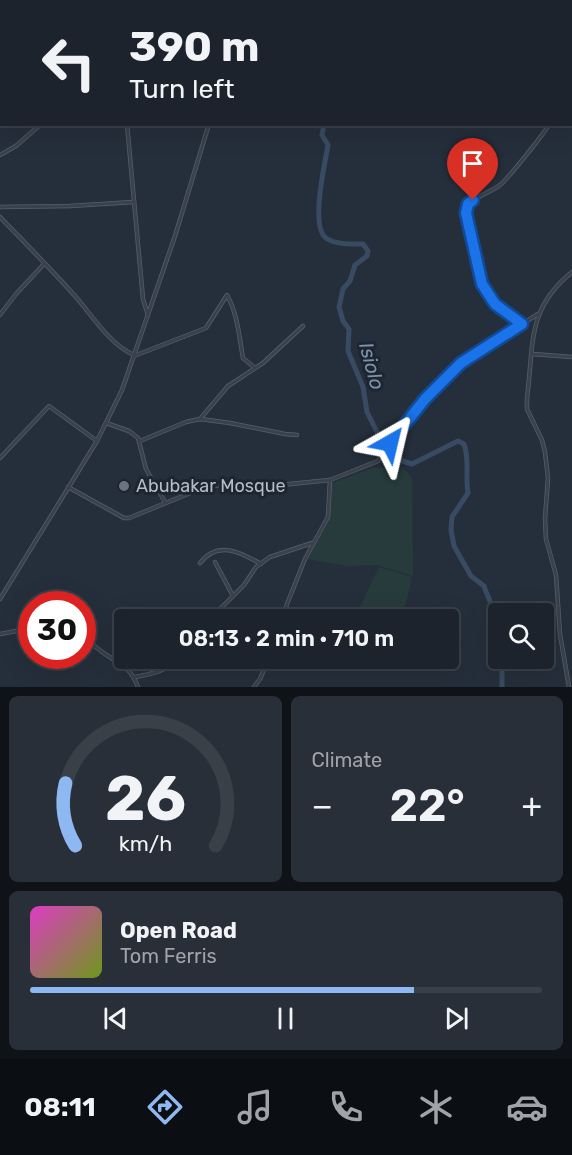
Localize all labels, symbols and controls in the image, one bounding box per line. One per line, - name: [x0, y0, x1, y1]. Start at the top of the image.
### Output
- text: 390 m: [129, 22, 260, 72]
- icon: left: [30, 24, 108, 102]
- text: Turn left: [129, 73, 234, 105]
- pin: [447, 138, 498, 200]
- icon: arrive: [456, 147, 489, 180]
- water label: Isiolo: [354, 340, 390, 392]
- position arrow: [358, 411, 422, 475]
- place label: Abubakar Mosque: [136, 475, 286, 497]
- marker: Abubakar Mosque: [117, 479, 131, 493]
- speed limit sign: 30: [18, 591, 96, 669]
- map controls: [488, 603, 554, 669]
- button: search: [488, 603, 554, 669]
- text: 08:13 · 2 min · 710 m: [179, 625, 394, 652]
- text: Climate: [312, 748, 382, 772]
- text: 26: [105, 762, 186, 836]
- text: 22°: [390, 779, 465, 832]
- text: −: [312, 786, 333, 825]
- text: +: [521, 786, 542, 825]
- text: km/h: [118, 831, 172, 856]
- text: Open Road: [120, 917, 237, 944]
- text: Tom Ferris: [120, 944, 217, 968]
- icon: previous: [99, 1002, 132, 1035]
- icon: pause: [269, 1002, 302, 1035]
- icon: next: [440, 1002, 473, 1035]
- icon: directions: [144, 1086, 186, 1128]
- icon: music: [234, 1086, 276, 1128]
- icon: phone: [325, 1086, 367, 1128]
- icon: climate: [415, 1086, 457, 1128]
- icon: car: [506, 1086, 548, 1128]
- text: 08:11: [24, 1091, 96, 1123]

